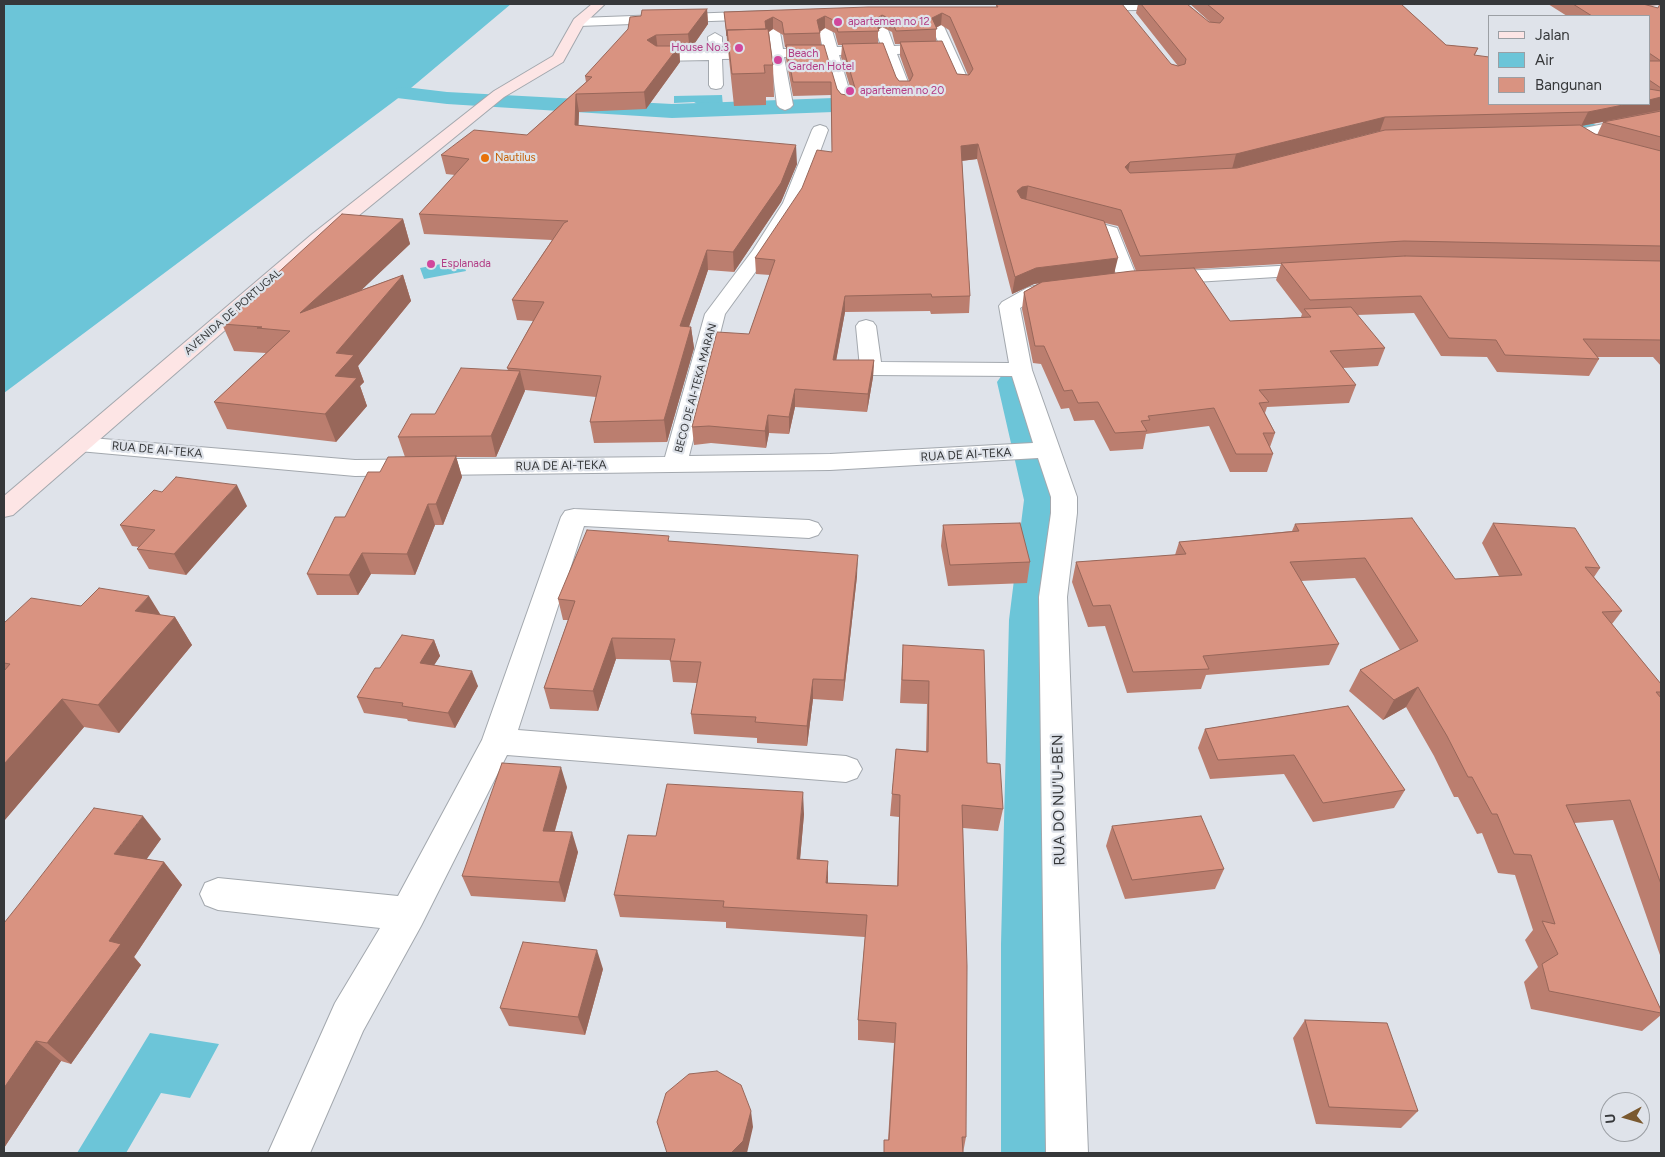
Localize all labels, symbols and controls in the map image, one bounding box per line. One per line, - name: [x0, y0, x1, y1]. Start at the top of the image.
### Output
- place label: apartemen no 12: [848, 15, 930, 29]
- legend: [1488, 15, 1650, 105]
- marker: apartemen no 12: [832, 16, 844, 28]
- text: Jalan: [1535, 26, 1570, 44]
- place label: House No.3: [671, 41, 729, 55]
- marker: House No.3: [733, 42, 745, 54]
- place label: Beach Garden Hotel: [788, 47, 854, 73]
- text: Air: [1535, 51, 1554, 69]
- marker: Beach Garden Hotel: [772, 54, 784, 66]
- text: Bangunan: [1535, 76, 1602, 94]
- place label: apartemen no 20: [860, 84, 944, 98]
- marker: apartemen no 20: [844, 85, 856, 97]
- place label: Nautilus: [495, 151, 536, 165]
- marker: Nautilus: [479, 152, 491, 164]
- place label: Esplanada: [441, 257, 491, 271]
- marker: Esplanada: [425, 258, 437, 270]
- street label: AVENIDA DE PORTUGAL: [182, 266, 284, 358]
- street label: BECO DE AI-TEKA MARAN: [672, 322, 720, 454]
- street label: RUA DE AI-TEKA: [111, 439, 203, 461]
- street label: RUA DE AI-TEKA: [920, 445, 1012, 465]
- street label: RUA DE AI-TEKA: [515, 458, 607, 474]
- street label: RUA DO NU'U-BEN: [1049, 734, 1069, 866]
- north arrow: [1600, 1092, 1650, 1142]
- text: U: [1602, 1113, 1620, 1124]

